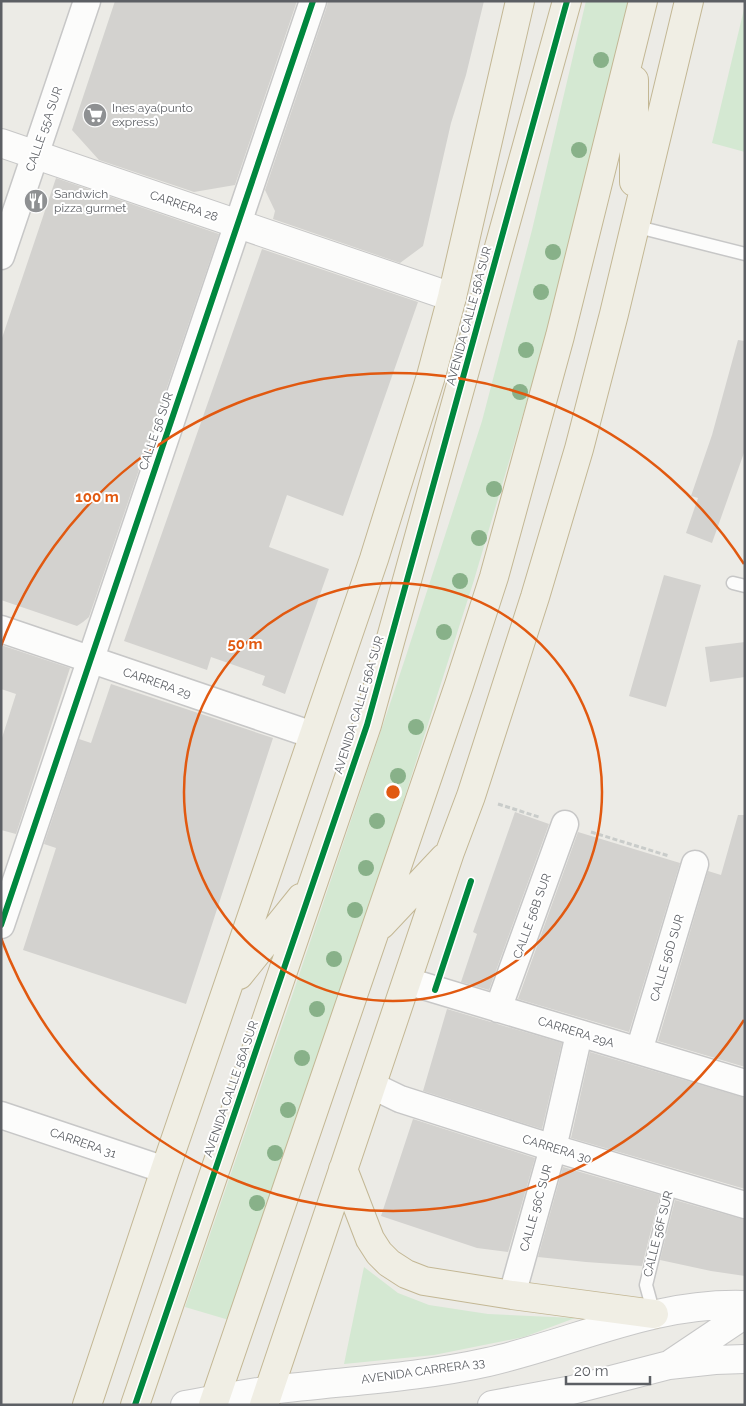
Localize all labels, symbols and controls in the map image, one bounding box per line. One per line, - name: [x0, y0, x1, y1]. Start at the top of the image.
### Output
- street label: CALLE 55A SUR: [23, 85, 65, 173]
- place label: Ines aya(punto express): [112, 101, 193, 129]
- supermarket icon: Ines aya(punto express): [82, 102, 108, 128]
- place label: Sandwich pizza gurmet: [54, 187, 126, 215]
- restaurant icon: Sandwich pizza gurmet: [23, 188, 49, 214]
- street label: CARRERA 28: [148, 188, 220, 224]
- street label: AVENIDA CALLE 56A SUR: [444, 245, 494, 387]
- street label: CALLE 56 SUR: [136, 390, 176, 472]
- text: 100 m: [75, 488, 119, 506]
- street label: AVENIDA CALLE 56A SUR: [331, 634, 387, 776]
- text: 50 m: [227, 635, 263, 653]
- street label: CARRERA 29: [121, 665, 193, 701]
- centre of rings: [384, 783, 402, 801]
- street label: CALLE 56B SUR: [510, 871, 554, 960]
- street label: CALLE 56D SUR: [647, 913, 687, 1003]
- street label: CARRERA 29A: [536, 1014, 616, 1050]
- street label: AVENIDA CALLE 56A SUR: [201, 1019, 261, 1159]
- street label: CARRERA 31: [48, 1125, 118, 1161]
- street label: CARRERA 30: [521, 1132, 593, 1166]
- street label: CALLE 56C SUR: [517, 1163, 555, 1253]
- street label: CALLE 56F SUR: [641, 1189, 676, 1279]
- scale bar: [566, 1354, 650, 1386]
- street label: AVENIDA CARRERA 33: [360, 1355, 486, 1387]
- text: 20 m: [574, 1362, 609, 1380]

